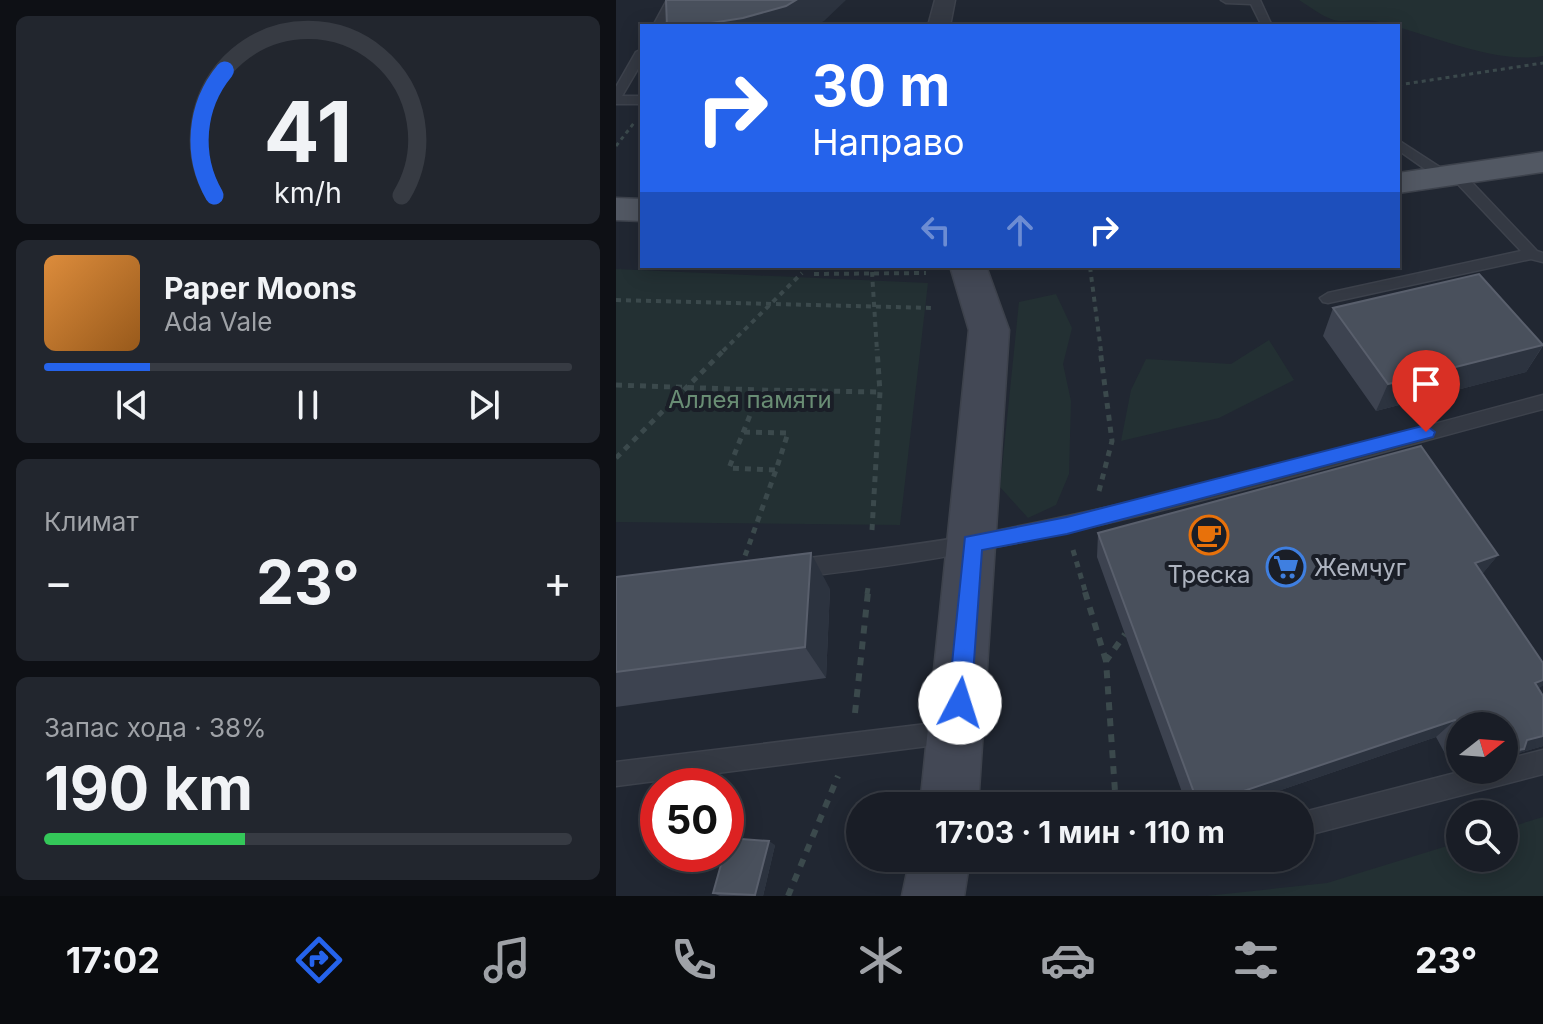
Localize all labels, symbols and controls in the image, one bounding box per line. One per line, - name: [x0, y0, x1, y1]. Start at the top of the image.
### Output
- text: 30 m: [812, 52, 950, 120]
- icon: right: [680, 56, 784, 160]
- text: 41: [264, 81, 352, 182]
- text: Направо: [812, 120, 965, 164]
- text: km/h: [274, 175, 342, 210]
- icon: left: [914, 208, 958, 252]
- icon: ahead: [998, 208, 1042, 252]
- icon: right: [1082, 208, 1126, 252]
- text: Paper Moons: [164, 270, 357, 306]
- text: Ada Vale: [164, 306, 272, 337]
- pin: [1392, 350, 1460, 432]
- icon: arrive: [1404, 362, 1448, 406]
- icon: previous: [110, 383, 154, 427]
- icon: pause: [286, 383, 330, 427]
- icon: next: [462, 383, 506, 427]
- park label: Аллея памяти: [668, 385, 832, 414]
- text: Климат: [44, 506, 139, 537]
- cafe icon: Треска: [1188, 514, 1230, 556]
- text: 23°: [256, 546, 360, 618]
- supermarket icon: Жемчуг: [1265, 546, 1307, 588]
- place label: Жемчуг: [1314, 553, 1406, 582]
- text: −: [44, 555, 73, 609]
- text: +: [543, 555, 572, 609]
- place label: Треска: [1167, 560, 1251, 589]
- position arrow: [918, 661, 1002, 745]
- text: Запас хода · 38%: [44, 712, 267, 743]
- north arrow: [1446, 712, 1518, 784]
- map controls: [1446, 712, 1518, 872]
- text: 190 km: [44, 752, 253, 824]
- speed limit sign: 50: [640, 768, 744, 872]
- button: search: [1446, 800, 1518, 872]
- text: 17:03 · 1 мин · 110 m: [935, 814, 1225, 850]
- icon: directions: [291, 932, 347, 988]
- icon: music: [479, 932, 535, 988]
- icon: phone: [666, 932, 722, 988]
- icon: climate: [853, 932, 909, 988]
- icon: car: [1040, 932, 1096, 988]
- icon: filters: [1228, 932, 1284, 988]
- text: 17:02: [66, 938, 160, 982]
- text: 23°: [1415, 938, 1477, 982]

